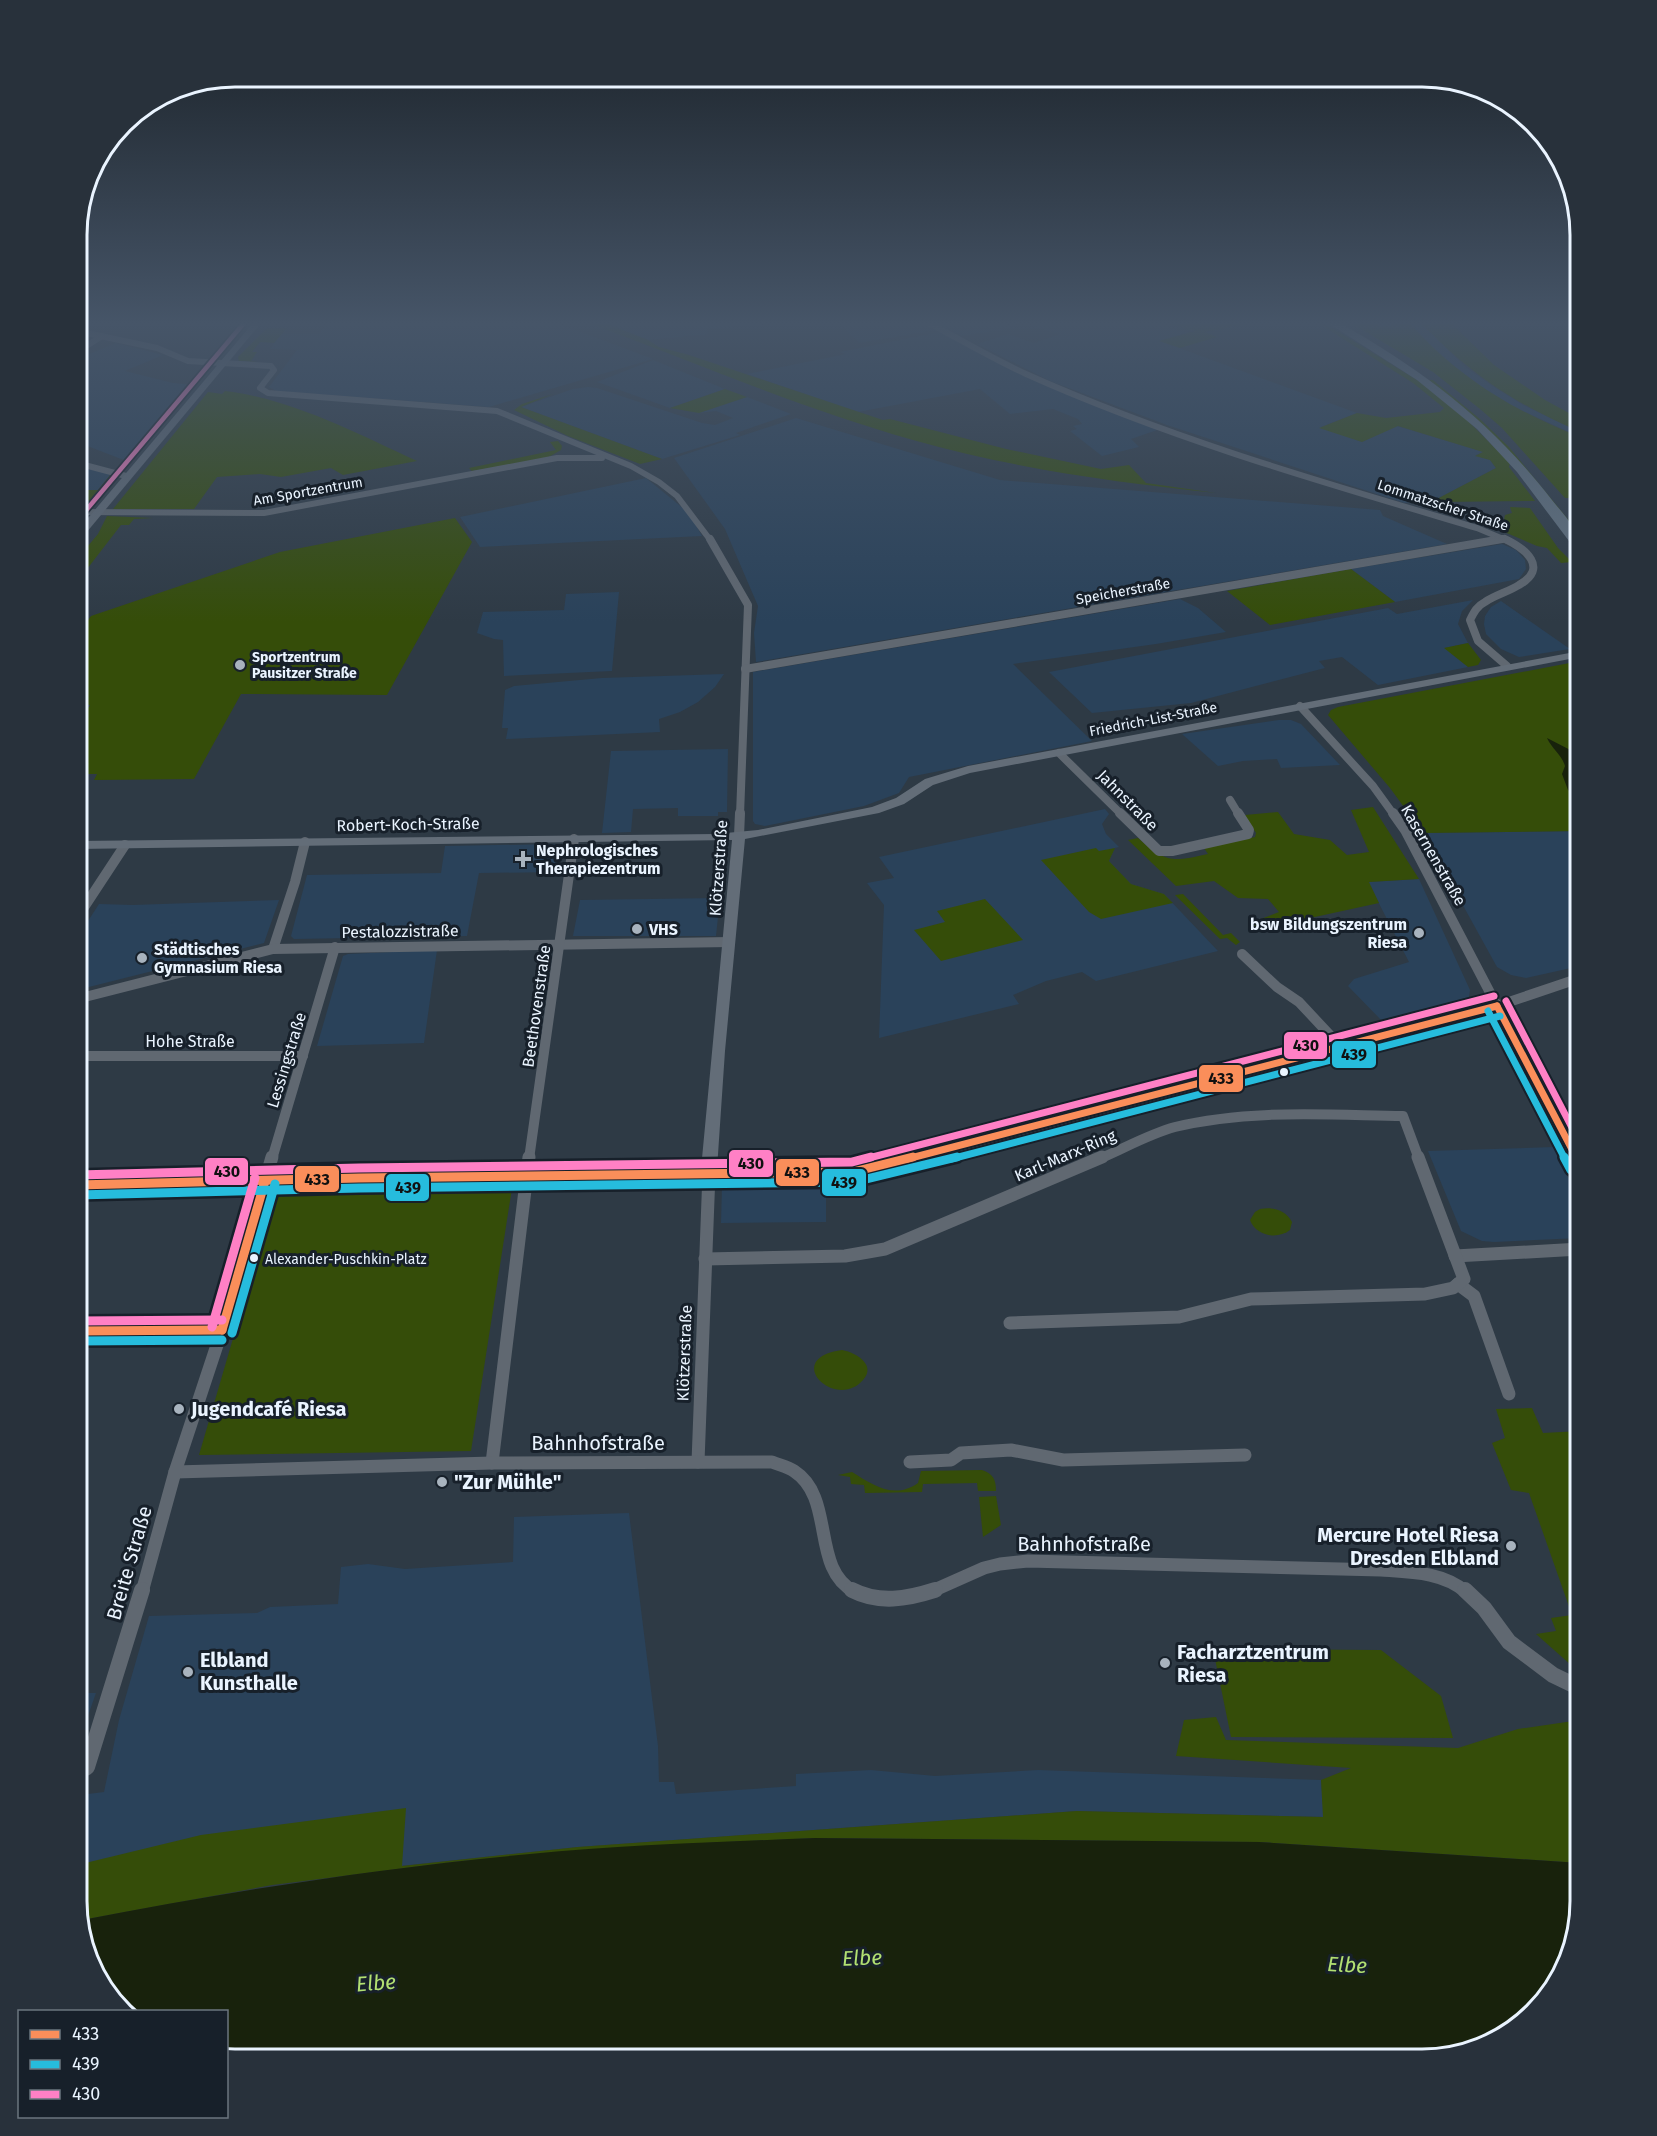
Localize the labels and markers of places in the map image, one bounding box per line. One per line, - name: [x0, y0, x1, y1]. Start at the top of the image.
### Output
- place label: Sportzentrum Pausitzer Straße: [252, 649, 357, 682]
- marker: Sportzentrum Pausitzer Straße: [233, 658, 247, 672]
- place label: Nephrologisches Therapiezentrum: [536, 841, 661, 878]
- marker: Nephrologisches Therapiezentrum: [514, 850, 532, 868]
- place label: bsw Bildungszentrum Riesa: [1250, 915, 1407, 952]
- place label: VHS: [648, 920, 678, 939]
- marker: VHS: [630, 922, 644, 936]
- marker: bsw Bildungszentrum Riesa: [1412, 926, 1426, 940]
- place label: Städtisches Gymnasium Riesa: [154, 940, 282, 977]
- marker: Städtisches Gymnasium Riesa: [135, 951, 149, 965]
- unlabelled marker: [1278, 1066, 1290, 1078]
- place label: Alexander-Puschkin-Platz: [265, 1251, 427, 1268]
- marker: Alexander-Puschkin-Platz: [248, 1252, 260, 1264]
- place label: Jugendcafé Riesa: [190, 1397, 346, 1421]
- marker: Jugendcafé Riesa: [172, 1402, 186, 1416]
- place label: "Zur Mühle": [454, 1470, 561, 1494]
- marker: "Zur Mühle": [435, 1475, 449, 1489]
- place label: Mercure Hotel Riesa Dresden Elbland: [1317, 1523, 1499, 1570]
- marker: Mercure Hotel Riesa Dresden Elbland: [1504, 1539, 1518, 1553]
- place label: Facharztzentrum Riesa: [1177, 1640, 1329, 1687]
- place label: Elbland Kunsthalle: [200, 1648, 298, 1695]
- marker: Facharztzentrum Riesa: [1158, 1656, 1172, 1670]
- marker: Elbland Kunsthalle: [181, 1665, 195, 1679]

